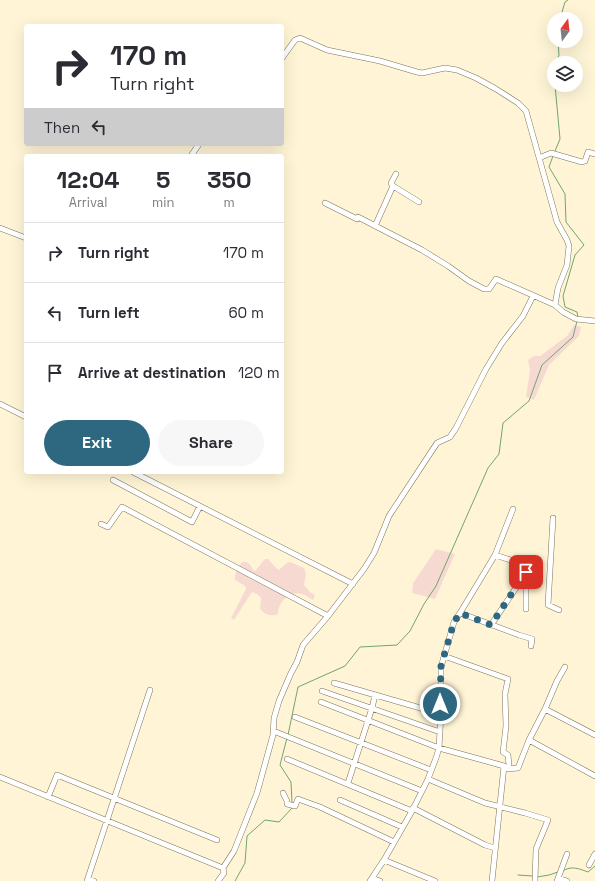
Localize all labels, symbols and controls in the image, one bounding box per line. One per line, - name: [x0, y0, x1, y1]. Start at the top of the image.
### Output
- north arrow: [547, 12, 583, 48]
- map controls: [547, 12, 583, 92]
- text: 170 m: [110, 37, 187, 73]
- icon: right: [44, 40, 96, 92]
- button: layers: [547, 56, 583, 92]
- text: Turn right: [110, 72, 194, 95]
- icon: left: [88, 116, 110, 138]
- text: Then: [44, 118, 80, 137]
- text: 12:04: [57, 164, 120, 195]
- text: 5: [156, 164, 170, 195]
- text: 350: [207, 164, 251, 195]
- text: Arrival: [69, 194, 107, 211]
- text: min: [152, 194, 174, 211]
- text: m: [224, 194, 235, 211]
- icon: right: [44, 242, 66, 264]
- text: Turn right: [78, 243, 149, 262]
- text: 170 m: [223, 243, 264, 262]
- icon: left: [44, 302, 66, 324]
- text: Turn left: [78, 303, 140, 322]
- text: 60 m: [228, 303, 264, 322]
- icon: arrive: [44, 362, 66, 384]
- text: Arrive at destination: [78, 363, 226, 382]
- text: 120 m: [238, 363, 280, 382]
- button: Exit: [44, 420, 150, 466]
- button: Share: [158, 420, 264, 466]
- pin: [509, 555, 543, 589]
- icon: arrive: [515, 561, 537, 583]
- position arrow: [419, 683, 461, 725]

